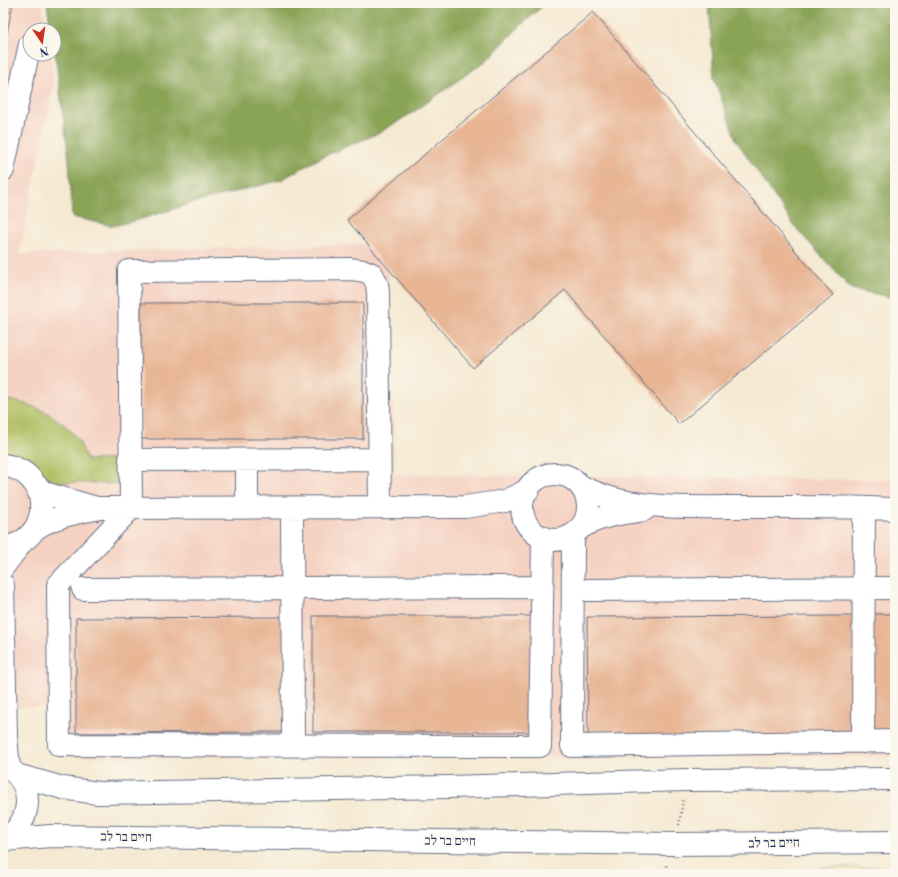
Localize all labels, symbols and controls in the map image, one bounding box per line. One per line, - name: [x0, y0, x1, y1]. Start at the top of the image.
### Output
- north arrow: [22, 22, 62, 62]
- text: N: [38, 43, 50, 59]
- street label: חיים בר לב: [100, 829, 152, 845]
- street label: חיים בר לב: [424, 833, 476, 849]
- street label: חיים בר לב: [748, 835, 800, 851]

